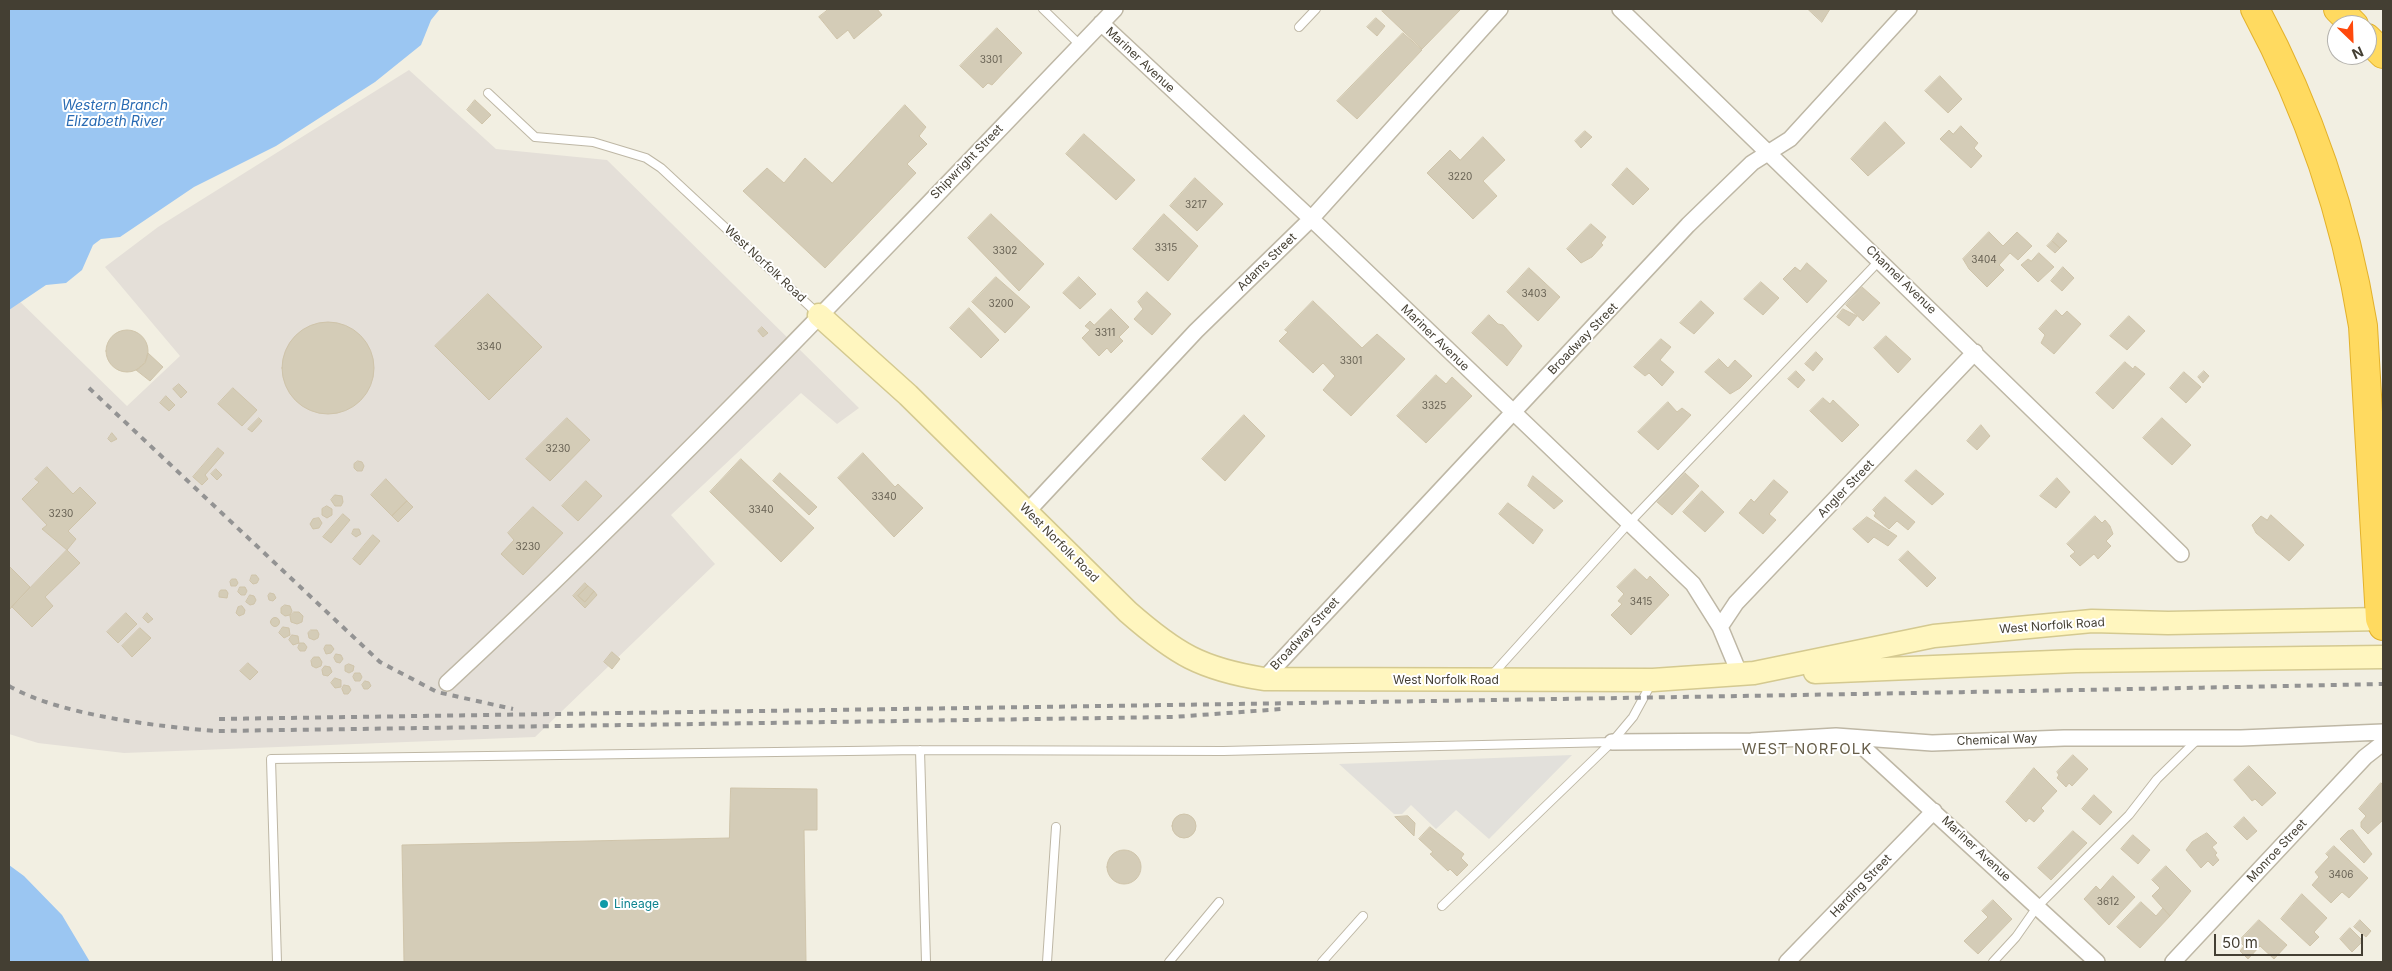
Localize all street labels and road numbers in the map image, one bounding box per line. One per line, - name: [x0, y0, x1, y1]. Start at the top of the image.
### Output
- street label: Mariner Avenue: [1102, 24, 1178, 96]
- street label: Shipwright Street: [928, 122, 1006, 202]
- street label: West Norfolk Road: [721, 223, 809, 305]
- street label: Adams Street: [1235, 230, 1299, 294]
- street label: Channel Avenue: [1863, 243, 1939, 317]
- street label: Broadway Street: [1545, 300, 1621, 378]
- street label: Mariner Avenue: [1398, 302, 1472, 374]
- street label: Angler Street: [1815, 457, 1877, 521]
- street label: West Norfolk Road: [1016, 500, 1102, 586]
- street label: Broadway Street: [1268, 595, 1342, 673]
- street label: West Norfolk Road: [1999, 615, 2105, 637]
- street label: West Norfolk Road: [1393, 673, 1499, 687]
- street label: Chemical Way: [1956, 731, 2038, 749]
- street label: Mariner Avenue: [1938, 813, 2014, 885]
- street label: Monroe Street: [2244, 817, 2310, 885]
- street label: Harding Street: [1827, 852, 1895, 920]

